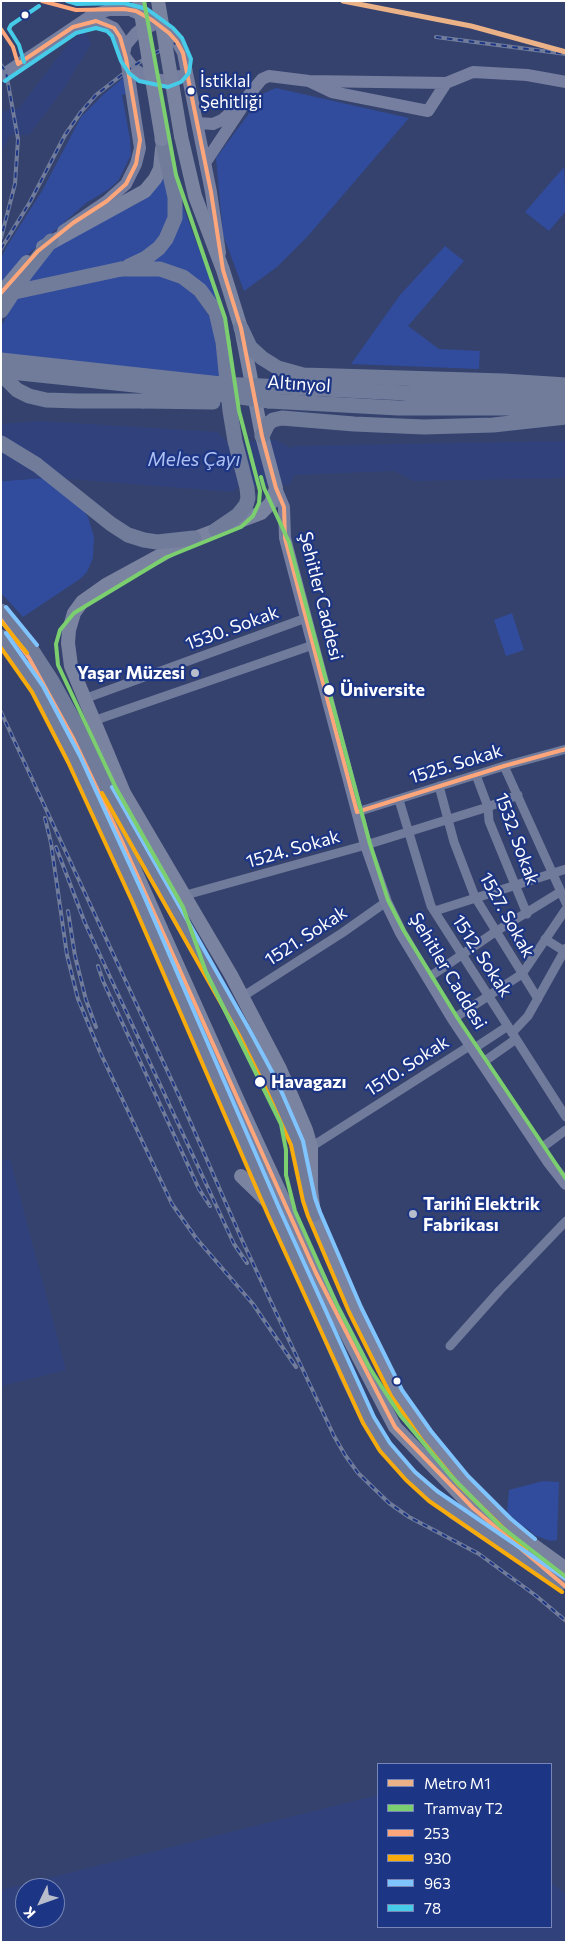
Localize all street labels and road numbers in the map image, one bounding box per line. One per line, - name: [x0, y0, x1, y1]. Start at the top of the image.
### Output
- street label: Altınyol: [267, 371, 331, 397]
- street label: Şehitler Caddesi: [295, 529, 347, 663]
- street label: 1530. Sokak: [182, 601, 282, 655]
- street label: 1525. Sokak: [407, 740, 505, 788]
- street label: 1532. Sokak: [490, 790, 544, 888]
- street label: 1524. Sokak: [244, 825, 342, 873]
- street label: 1527. Sokak: [475, 869, 539, 961]
- street label: 1521. Sokak: [261, 901, 351, 971]
- street label: Şehitler Caddesi: [405, 909, 491, 1033]
- street label: 1512. Sokak: [447, 911, 517, 1001]
- street label: 1510. Sokak: [361, 1031, 453, 1101]

